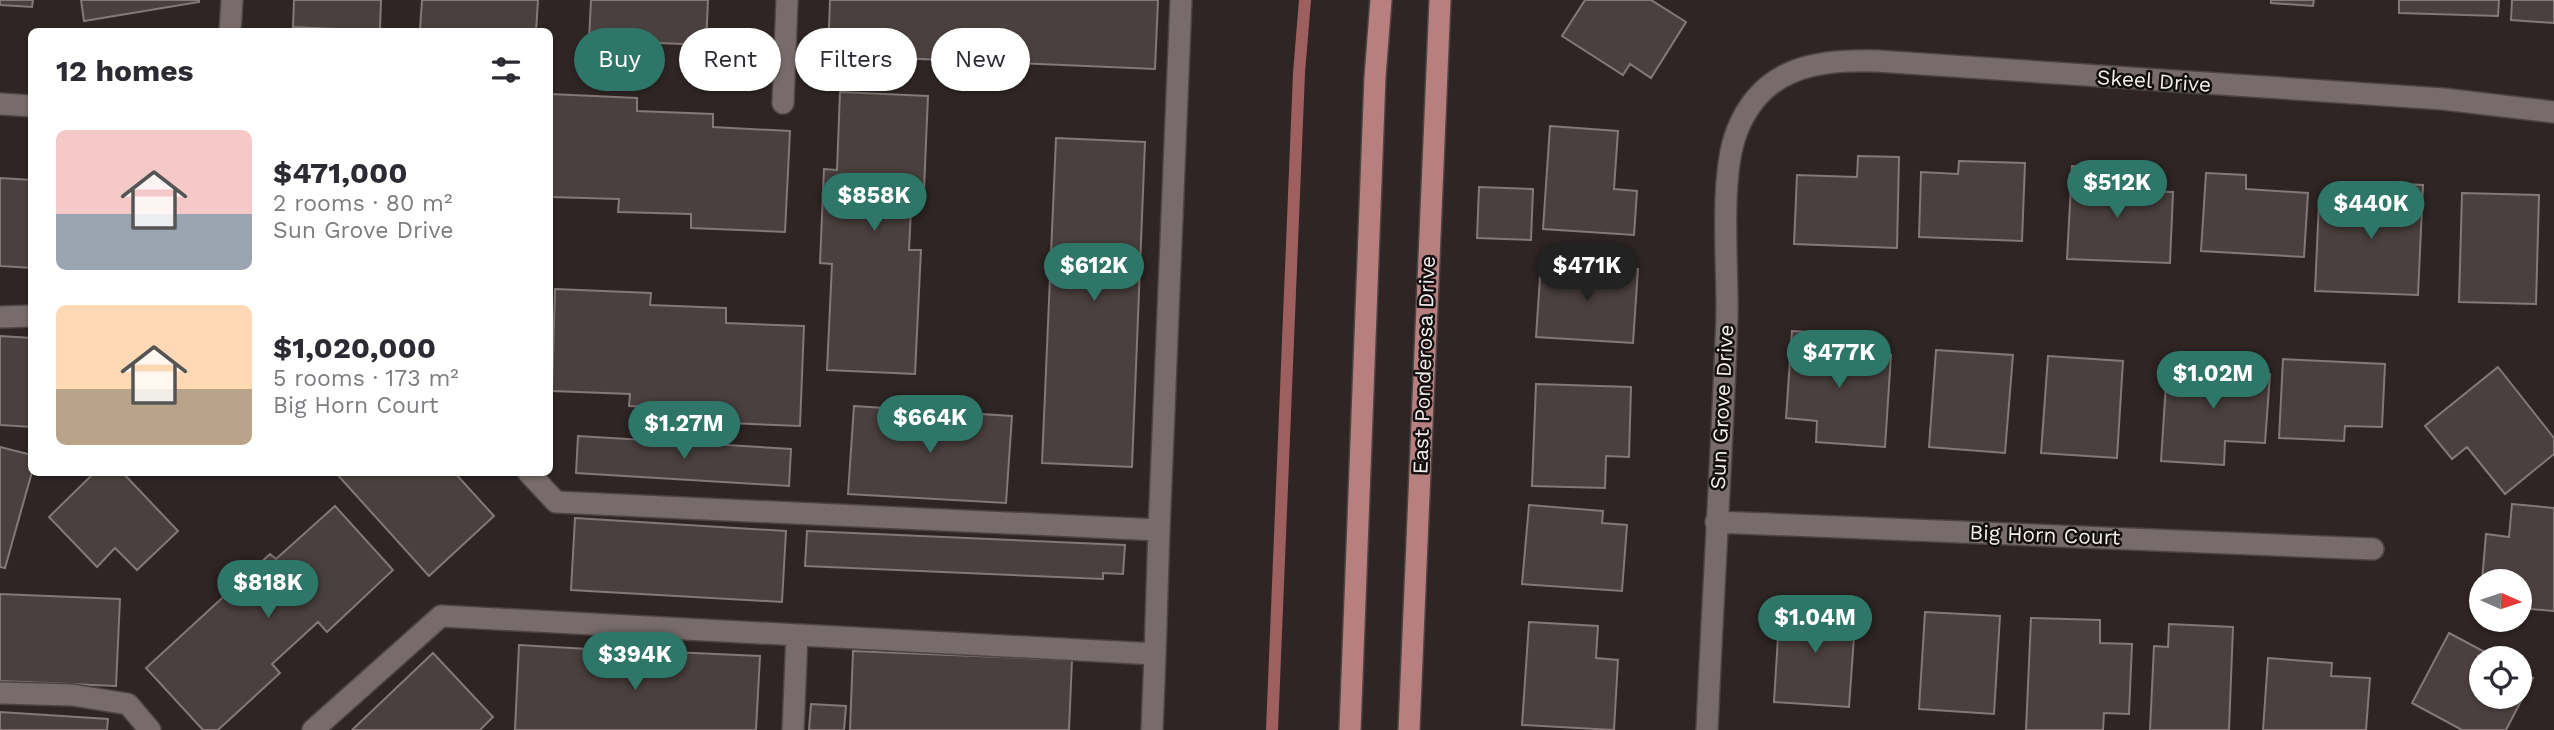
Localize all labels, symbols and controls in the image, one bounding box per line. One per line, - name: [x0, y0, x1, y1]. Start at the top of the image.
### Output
- chip: Buy: [574, 28, 665, 91]
- chip: Rent: [679, 28, 781, 91]
- chip: Filters: [795, 28, 917, 91]
- chip: New: [931, 28, 1030, 91]
- icon: filters: [487, 51, 525, 89]
- text: 12 homes: [56, 53, 194, 88]
- street label: Skeel Drive: [2096, 64, 2212, 97]
- text: $471,000: [273, 155, 408, 190]
- icon: home: [112, 158, 196, 242]
- pin: $512K: [2068, 160, 2166, 220]
- text: $512K: [2083, 169, 2151, 196]
- pin: $858K: [825, 174, 923, 233]
- text: $858K: [838, 182, 910, 209]
- pin: $440K: [2322, 182, 2420, 241]
- text: 2 rooms · 80 m²: [273, 190, 452, 217]
- text: $440K: [2333, 190, 2409, 217]
- text: Sun Grove Drive: [273, 217, 454, 244]
- pin: $612K: [1045, 244, 1143, 303]
- pin: $471K: [1538, 244, 1636, 303]
- text: $612K: [1060, 252, 1128, 279]
- text: $471K: [1553, 252, 1621, 279]
- street label: East Ponderosa Drive: [1407, 255, 1440, 475]
- street label: Sun Grove Drive: [1705, 324, 1738, 490]
- text: $1,020,000: [273, 330, 436, 365]
- pin: $477K: [1790, 330, 1888, 390]
- icon: home: [112, 333, 196, 417]
- text: $477K: [1803, 339, 1875, 366]
- pin: $1.02M: [2156, 352, 2270, 411]
- text: $1.02M: [2173, 360, 2253, 387]
- text: 5 rooms · 173 m²: [273, 365, 459, 392]
- text: Big Horn Court: [273, 392, 438, 419]
- pin: $664K: [881, 396, 979, 455]
- pin: $1.27M: [627, 402, 741, 461]
- text: $664K: [893, 404, 967, 431]
- text: $1.27M: [644, 410, 724, 437]
- street label: Big Horn Court: [1969, 519, 2121, 550]
- pin: $818K: [219, 560, 317, 620]
- text: $818K: [233, 569, 303, 596]
- north arrow: [2469, 569, 2532, 632]
- map controls: [2469, 569, 2532, 709]
- pin: $1.04M: [1758, 596, 1872, 655]
- text: $1.04M: [1774, 604, 1856, 631]
- pin: $394K: [586, 632, 684, 692]
- text: $394K: [598, 641, 672, 668]
- button: locate: [2469, 646, 2532, 709]

